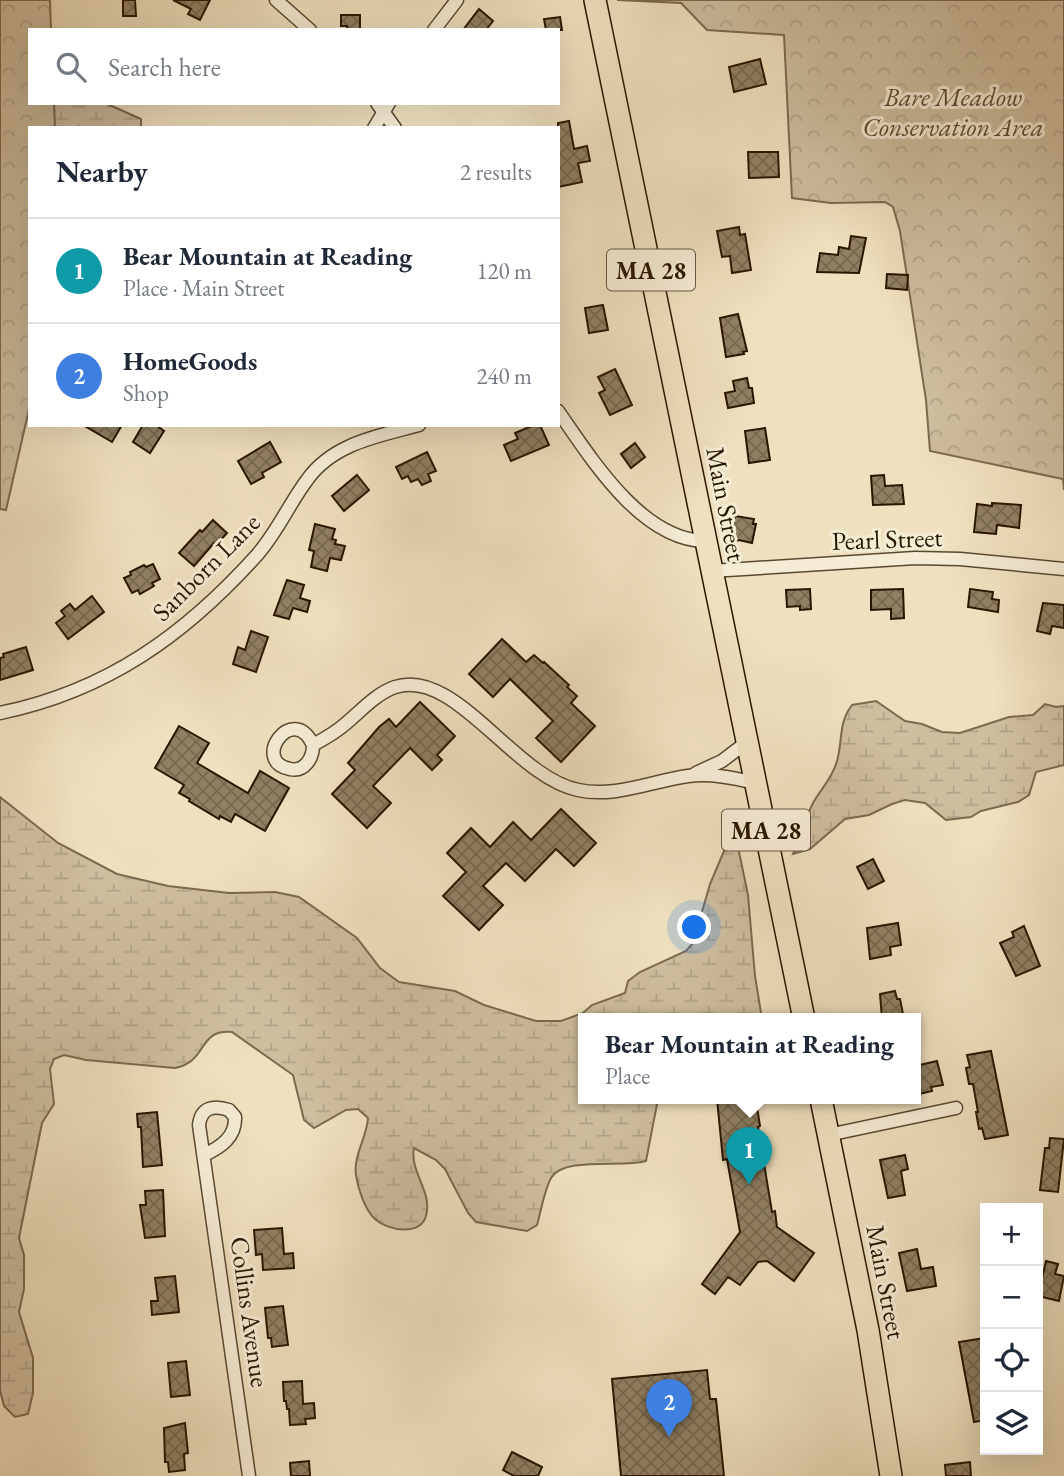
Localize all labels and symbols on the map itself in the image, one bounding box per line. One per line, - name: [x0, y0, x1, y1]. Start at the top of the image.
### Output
- park label: Bare Meadow Conservation Area: [863, 80, 1043, 144]
- road number: MA 28: [607, 249, 695, 290]
- street label: Main Street: [698, 444, 754, 564]
- street label: Sanborn Lane: [145, 506, 267, 628]
- street label: Pearl Street: [831, 520, 943, 558]
- road number: MA 28: [722, 810, 810, 850]
- your location: [677, 910, 711, 944]
- pin: 1: [726, 1127, 772, 1185]
- street label: Main Street: [858, 1222, 914, 1342]
- street label: Collins Avenue: [223, 1234, 277, 1390]
- pin: 2: [646, 1379, 692, 1437]

